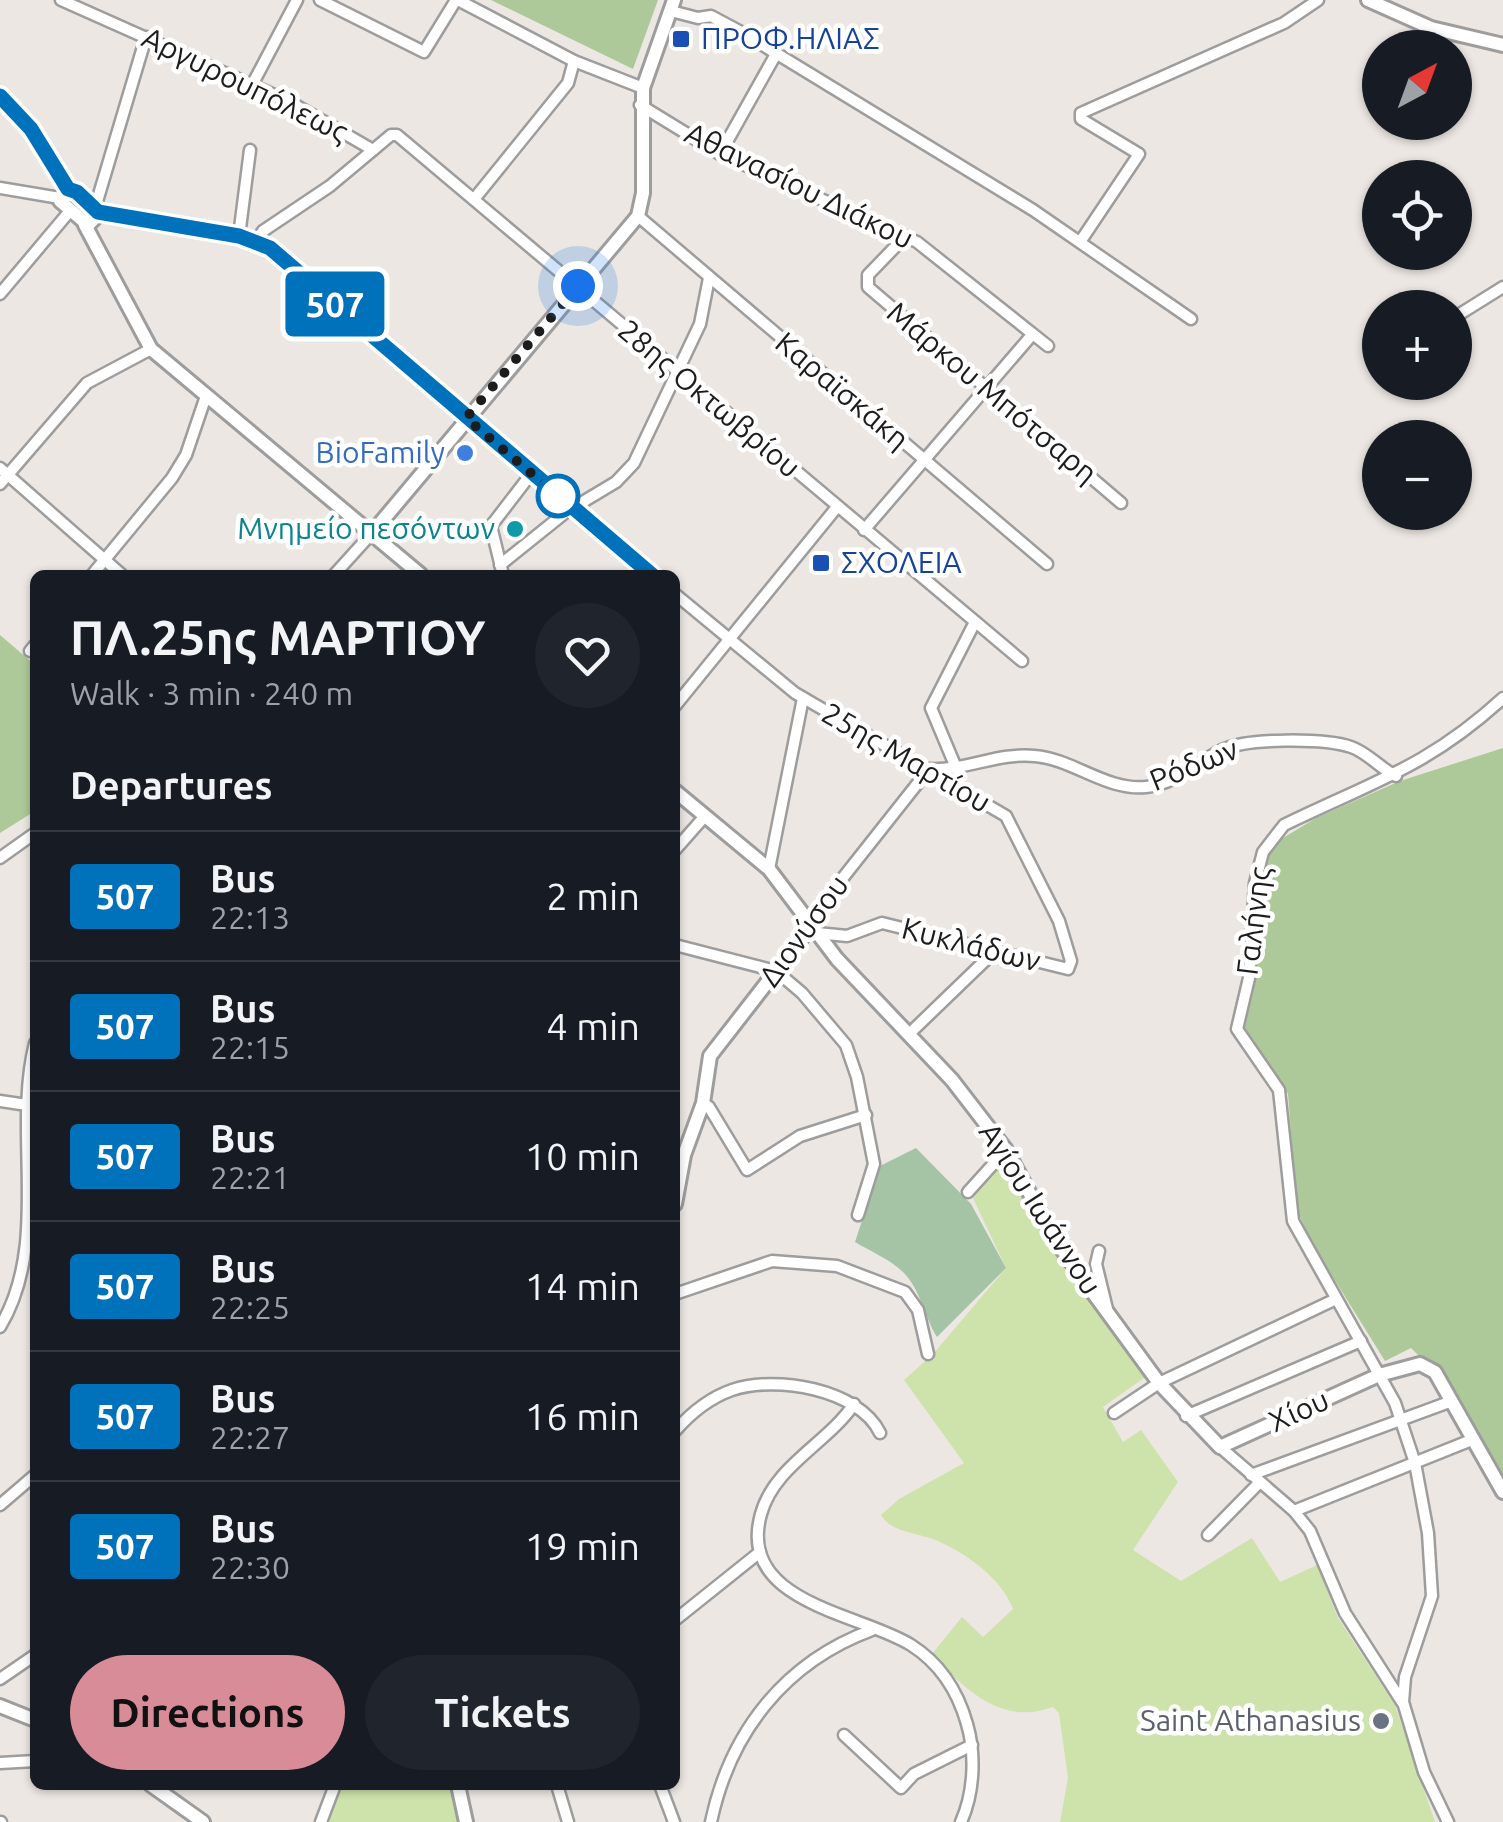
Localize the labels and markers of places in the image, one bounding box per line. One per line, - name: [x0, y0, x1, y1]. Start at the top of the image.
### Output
- place label: ΠΡΟΦ.ΗΛΙΑΣ: [701, 21, 880, 55]
- marker: ΠΡΟΦ.ΗΛΙΑΣ: [670, 28, 692, 50]
- place label: BioFamily: [316, 435, 445, 469]
- marker: BioFamily: [454, 442, 476, 464]
- unlabelled marker: [537, 475, 579, 517]
- place label: Μνημείο πεσόντων: [237, 511, 495, 545]
- marker: Μνημείο πεσόντων: [504, 518, 526, 540]
- place label: ΣΧΟΛΕΙΑ: [841, 545, 962, 579]
- marker: ΣΧΟΛΕΙΑ: [810, 552, 832, 574]
- place label: Saint Athanasius: [1140, 1703, 1361, 1737]
- marker: Saint Athanasius: [1370, 1710, 1392, 1732]

